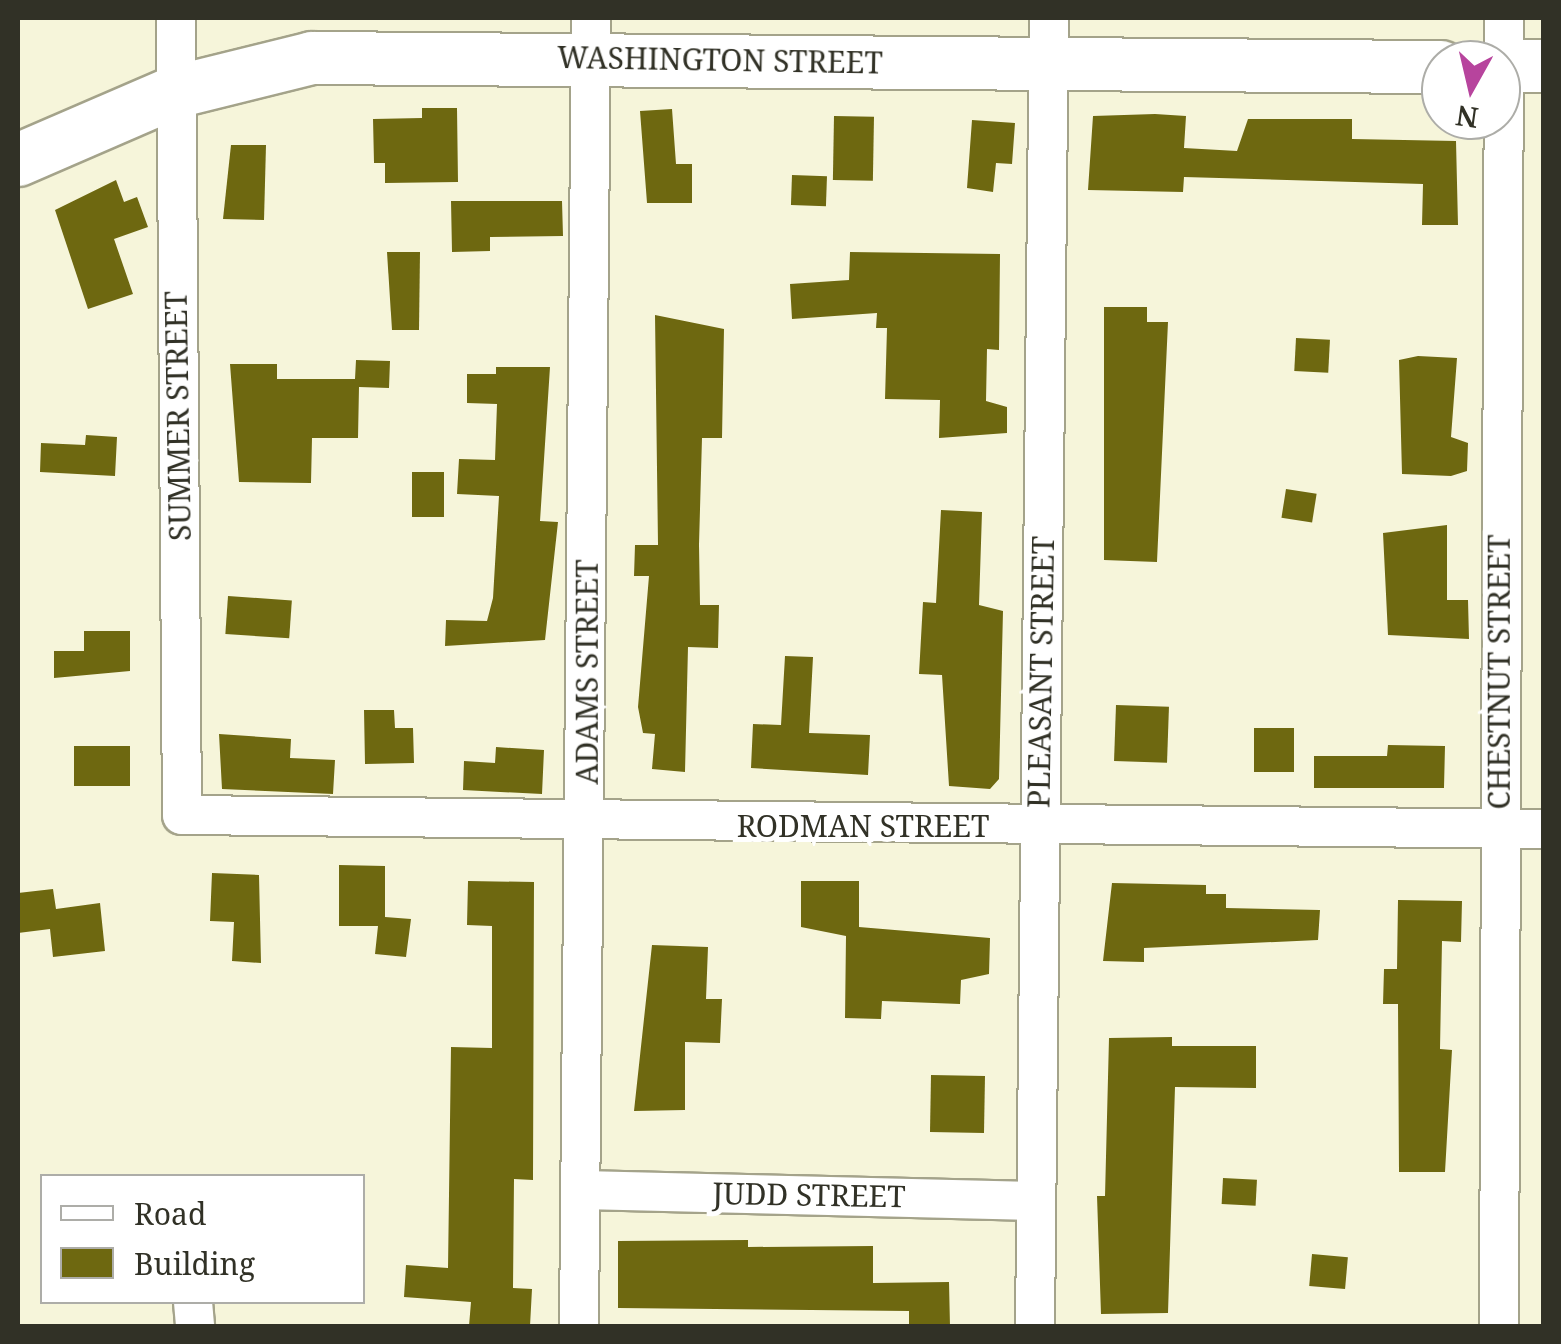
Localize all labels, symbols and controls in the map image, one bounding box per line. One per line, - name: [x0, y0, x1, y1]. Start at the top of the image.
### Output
- street label: WASHINGTON STREET: [557, 39, 883, 81]
- north arrow: [1421, 40, 1521, 140]
- text: N: [1454, 97, 1481, 138]
- street label: SUMMER STREET: [158, 291, 198, 541]
- street label: CHESTNUT STREET: [1481, 534, 1517, 810]
- street label: PLEASANT STREET: [1021, 536, 1061, 808]
- street label: ADAMS STREET: [569, 559, 605, 785]
- street label: RODMAN STREET: [737, 808, 989, 844]
- legend: [40, 1174, 365, 1304]
- street label: JUDD STREET: [712, 1175, 906, 1215]
- text: Road: [134, 1193, 206, 1234]
- text: Building: [134, 1243, 255, 1284]

